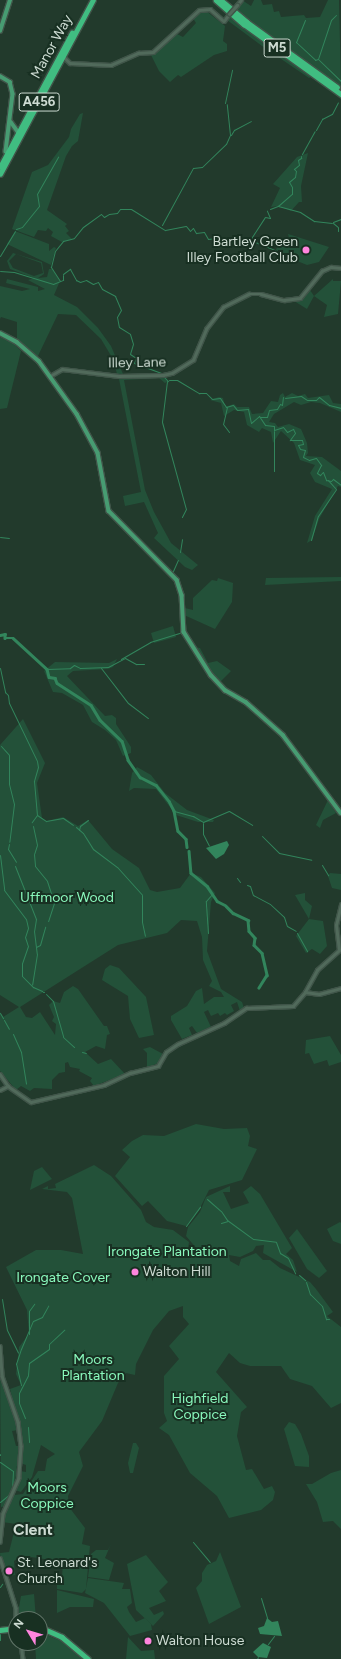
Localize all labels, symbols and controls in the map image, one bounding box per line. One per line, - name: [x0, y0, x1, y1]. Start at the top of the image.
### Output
- street label: Manor Way: [28, 12, 76, 82]
- road number: M5: [263, 37, 291, 59]
- road number: A456: [18, 91, 60, 113]
- place label: Bartley Green Illey Football Club: [187, 234, 298, 266]
- marker: Bartley Green Illey Football Club: [301, 245, 311, 255]
- street label: Illey Lane: [108, 354, 166, 372]
- park label: Uffmoor Wood: [20, 890, 114, 906]
- park label: Irongate Plantation: [107, 1244, 227, 1260]
- place label: Walton Hill: [143, 1264, 211, 1280]
- marker: Walton Hill: [130, 1267, 140, 1277]
- park label: Irongate Cover: [16, 1270, 110, 1286]
- park label: Moors Plantation: [61, 1352, 125, 1384]
- park label: Highfield Coppice: [171, 1391, 229, 1424]
- park label: Moors Coppice: [20, 1480, 74, 1512]
- district label: Clent: [13, 1520, 53, 1540]
- place label: St. Leonard's Church: [17, 1555, 98, 1588]
- marker: St. Leonard's Church: [4, 1566, 14, 1576]
- north arrow: [8, 1611, 48, 1651]
- text: N: [11, 1617, 27, 1631]
- place label: Walton House: [156, 1633, 244, 1649]
- marker: Walton House: [143, 1636, 153, 1646]

